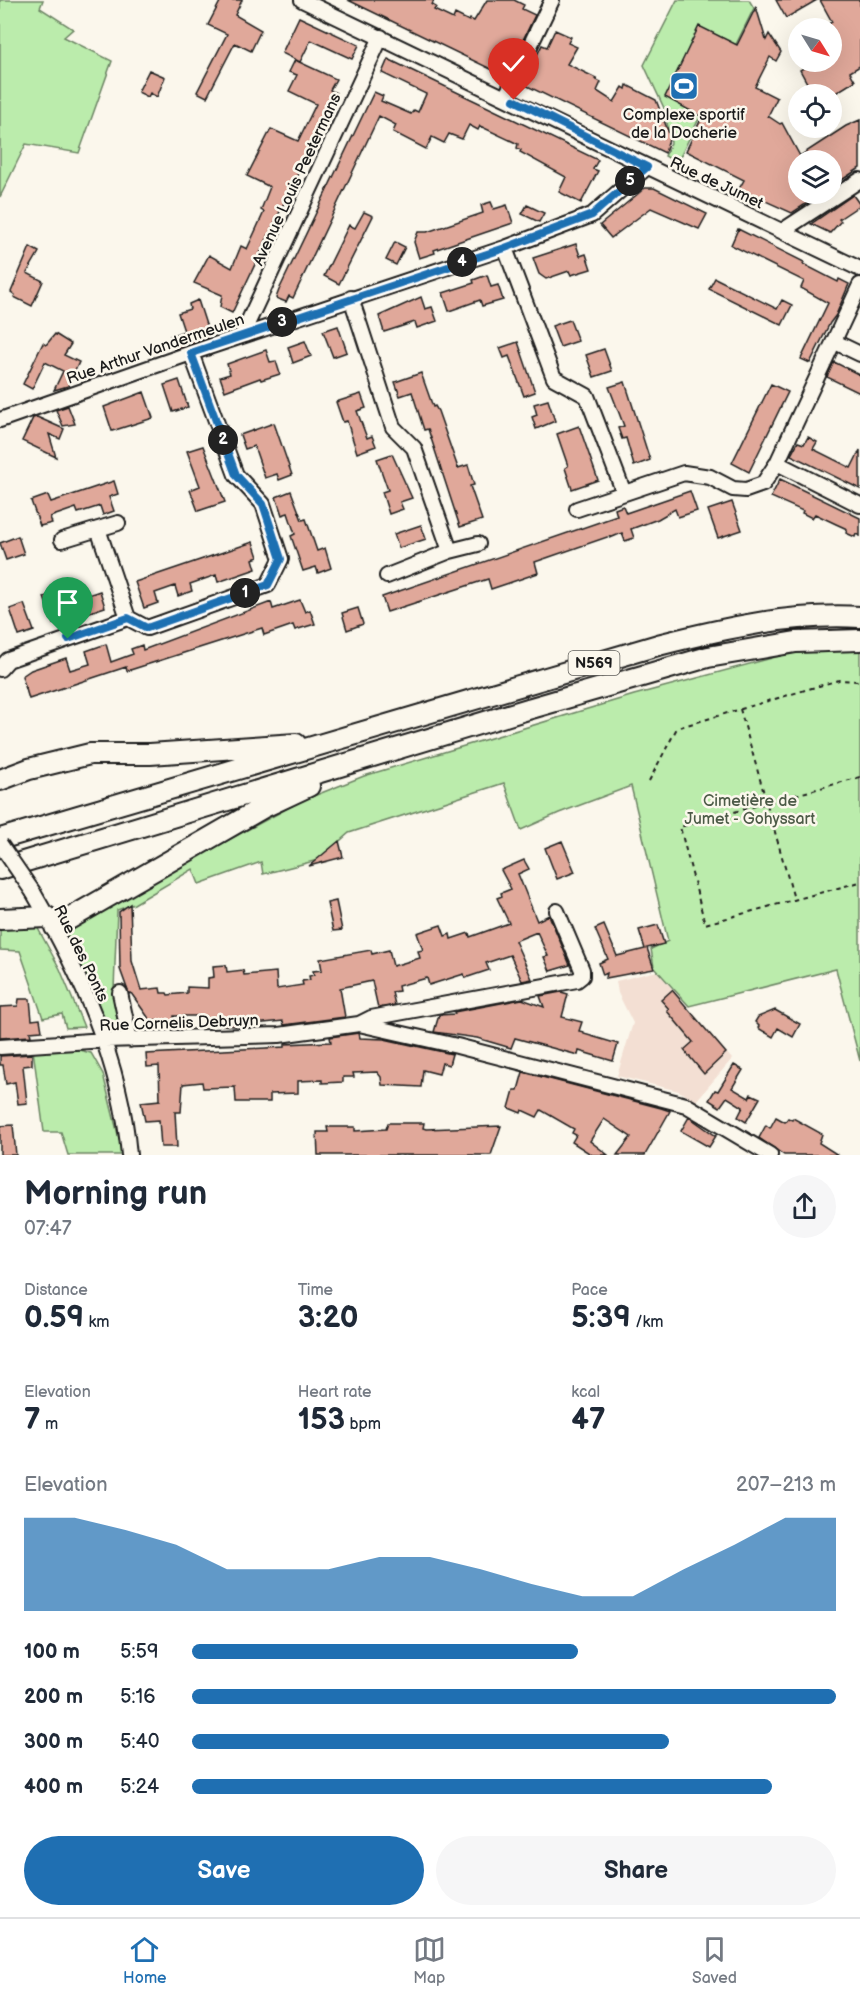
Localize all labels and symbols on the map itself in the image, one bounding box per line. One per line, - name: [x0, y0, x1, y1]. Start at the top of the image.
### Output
- north arrow: [788, 18, 842, 72]
- pin: [488, 38, 539, 100]
- sports icon: Complexe sportif de la Docherie: [668, 70, 700, 102]
- street label: Avenue Louis Peetermans: [249, 90, 346, 269]
- place label: Complexe sportif de la Docherie: [623, 106, 745, 143]
- street label: Rue de Jumet: [667, 153, 766, 213]
- pin: 5: [615, 166, 645, 196]
- pin: 4: [447, 247, 477, 277]
- pin: 3: [267, 307, 297, 337]
- street label: Rue Arthur Vandermeulen: [64, 310, 247, 389]
- pin: 2: [208, 425, 238, 455]
- pin: [42, 577, 93, 639]
- pin: 1: [230, 578, 260, 608]
- road number: N569: [568, 651, 620, 675]
- park label: Cimetière de Jumet - Gohyssart: [685, 792, 816, 829]
- street label: Rue des Ponts: [49, 902, 112, 1005]
- street label: Rue Cornelis Debruyn: [99, 1011, 259, 1036]

